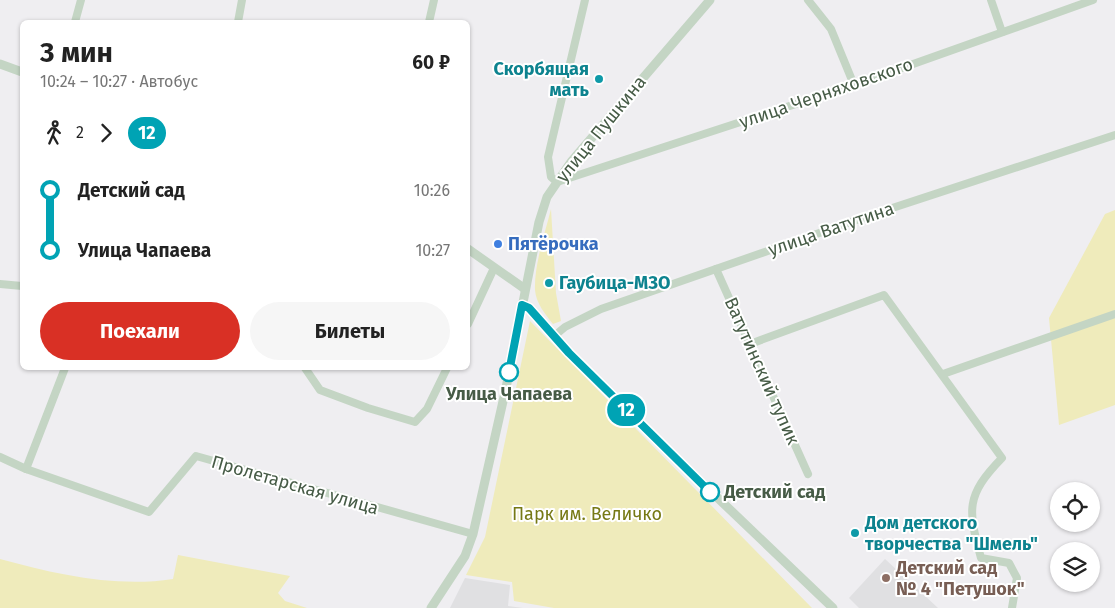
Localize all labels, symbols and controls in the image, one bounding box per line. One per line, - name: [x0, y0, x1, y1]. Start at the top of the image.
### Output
- text: 3 мин: [40, 36, 113, 69]
- text: 60 ₽: [412, 51, 450, 74]
- street label: улица Черняховского: [736, 53, 916, 133]
- place label: Скорбящая мать: [494, 58, 590, 101]
- street label: улица Пушкина: [551, 71, 651, 187]
- text: 10:24 – 10:27 · Автобус: [40, 72, 198, 91]
- marker: Скорбящая мать: [593, 73, 605, 85]
- icon: walk: [40, 119, 68, 147]
- icon: forward: [92, 119, 120, 147]
- text: 12: [138, 122, 156, 144]
- text: 2: [76, 123, 84, 142]
- text: Детский сад: [78, 179, 185, 202]
- text: 10:26: [414, 181, 450, 200]
- street label: улица Ватутина: [765, 197, 897, 261]
- place label: Пятёрочка: [508, 233, 599, 255]
- marker: Пятёрочка: [492, 238, 504, 250]
- text: Улица Чапаева: [78, 239, 211, 262]
- text: 10:27: [415, 241, 450, 260]
- place label: Гаубица-МЗО: [559, 272, 670, 294]
- marker: Гаубица-МЗО: [543, 277, 555, 289]
- street label: Ватутинский тупик: [720, 294, 805, 449]
- button: Поехали: [40, 302, 240, 360]
- button: Билеты: [250, 302, 450, 360]
- marker: Улица Чапаева: [499, 362, 519, 382]
- place label: Улица Чапаева: [445, 383, 572, 405]
- line badge: 12: [604, 394, 648, 426]
- text: 12: [617, 399, 635, 421]
- street label: Пролетарская улица: [209, 451, 381, 519]
- place label: Детский сад: [723, 481, 825, 503]
- marker: Детский сад: [700, 482, 720, 502]
- map controls: [1050, 482, 1100, 592]
- button: locate: [1050, 482, 1100, 532]
- park label: Парк им. Величко: [512, 503, 662, 525]
- place label: Дом детского творчества "Шмель": [864, 512, 1038, 555]
- marker: Дом детского творчества "Шмель": [849, 527, 861, 539]
- button: layers: [1050, 542, 1100, 592]
- place label: Детский сад № 4 "Петушок": [895, 557, 1025, 600]
- marker: Детский сад № 4 "Петушок": [880, 572, 892, 584]

